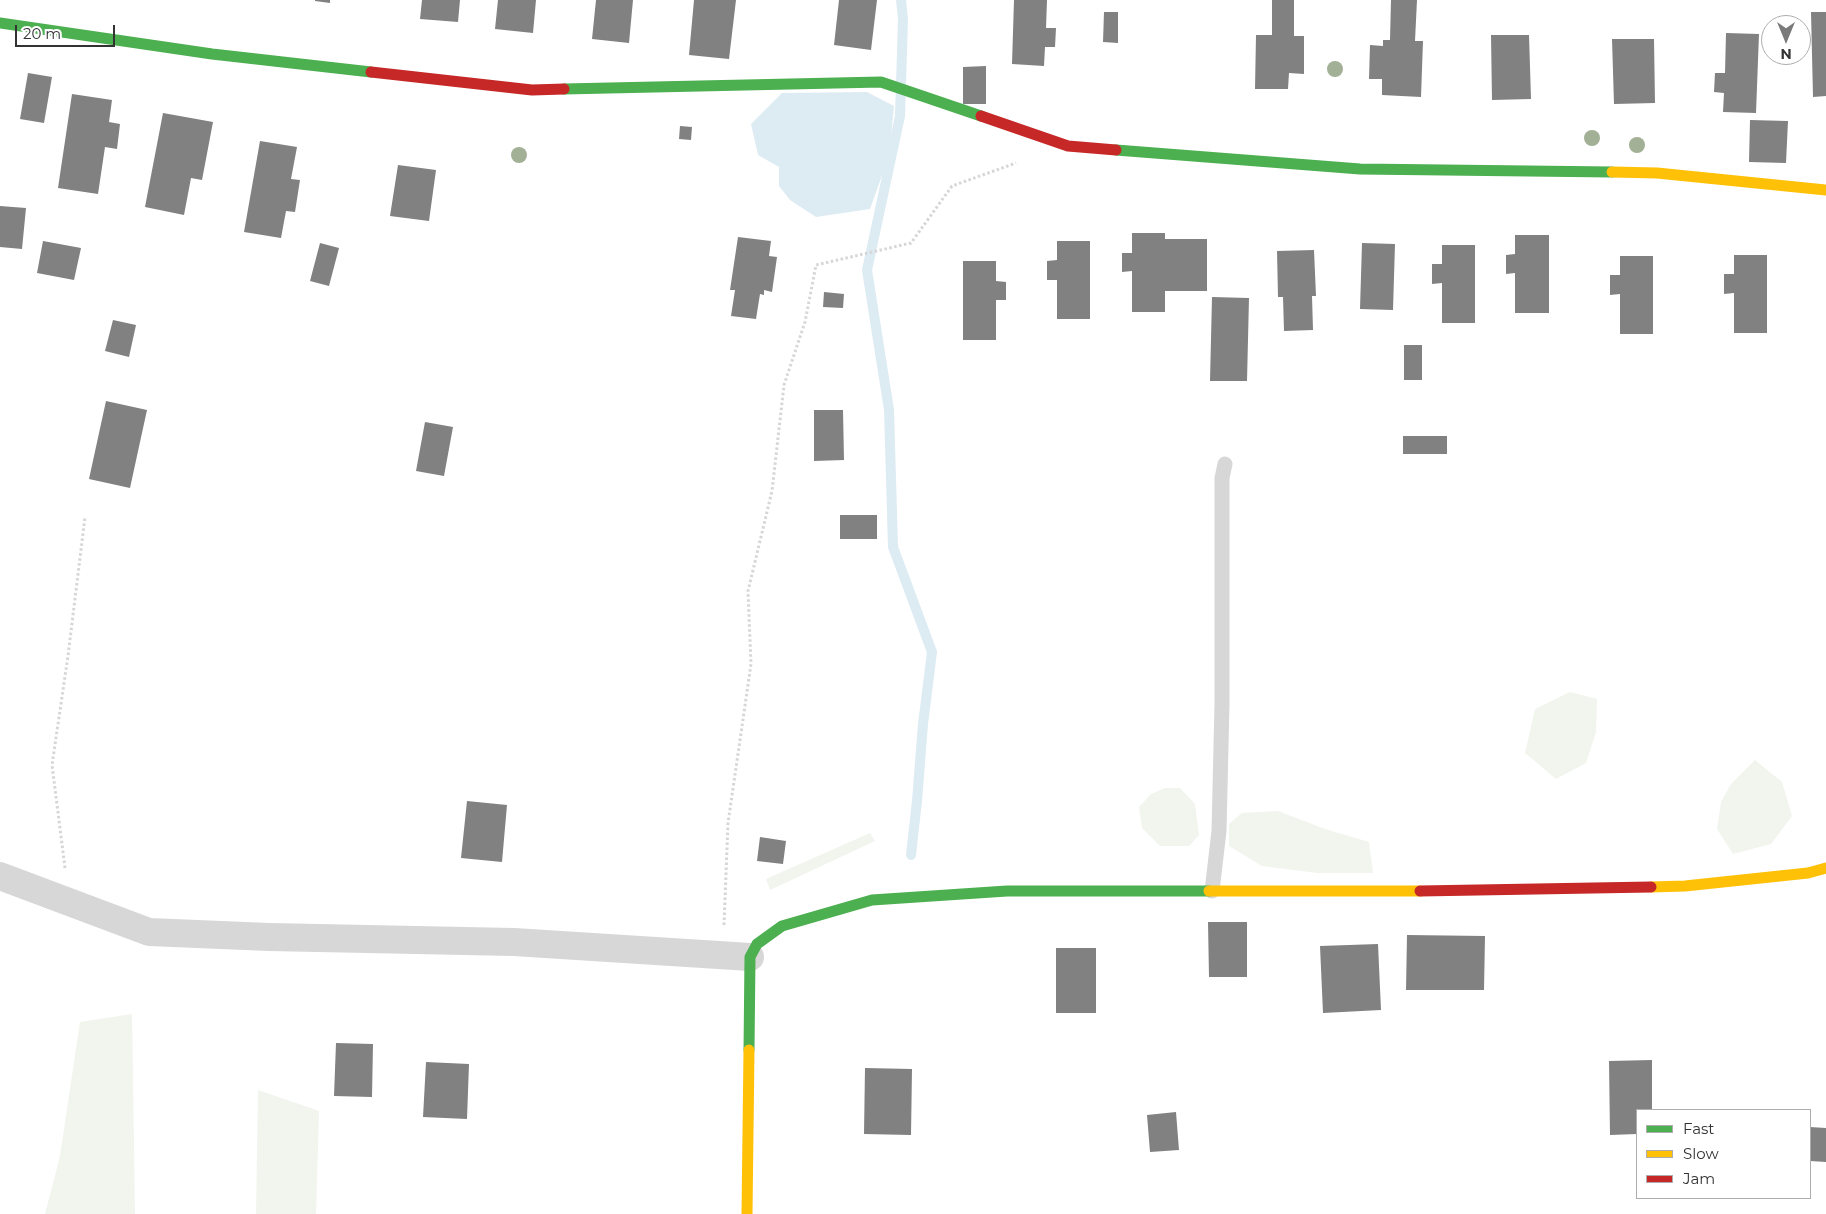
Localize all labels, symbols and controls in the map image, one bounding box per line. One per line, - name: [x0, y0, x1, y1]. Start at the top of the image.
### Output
- scale bar: [18, 15, 118, 47]
- north arrow: [1761, 15, 1811, 65]
- text: 20 m: [23, 24, 61, 43]
- text: N: [1780, 45, 1792, 63]
- legend: [1636, 1109, 1811, 1199]
- text: Fast: [1683, 1119, 1714, 1138]
- text: Slow: [1683, 1144, 1719, 1163]
- text: Jam: [1683, 1169, 1715, 1188]

